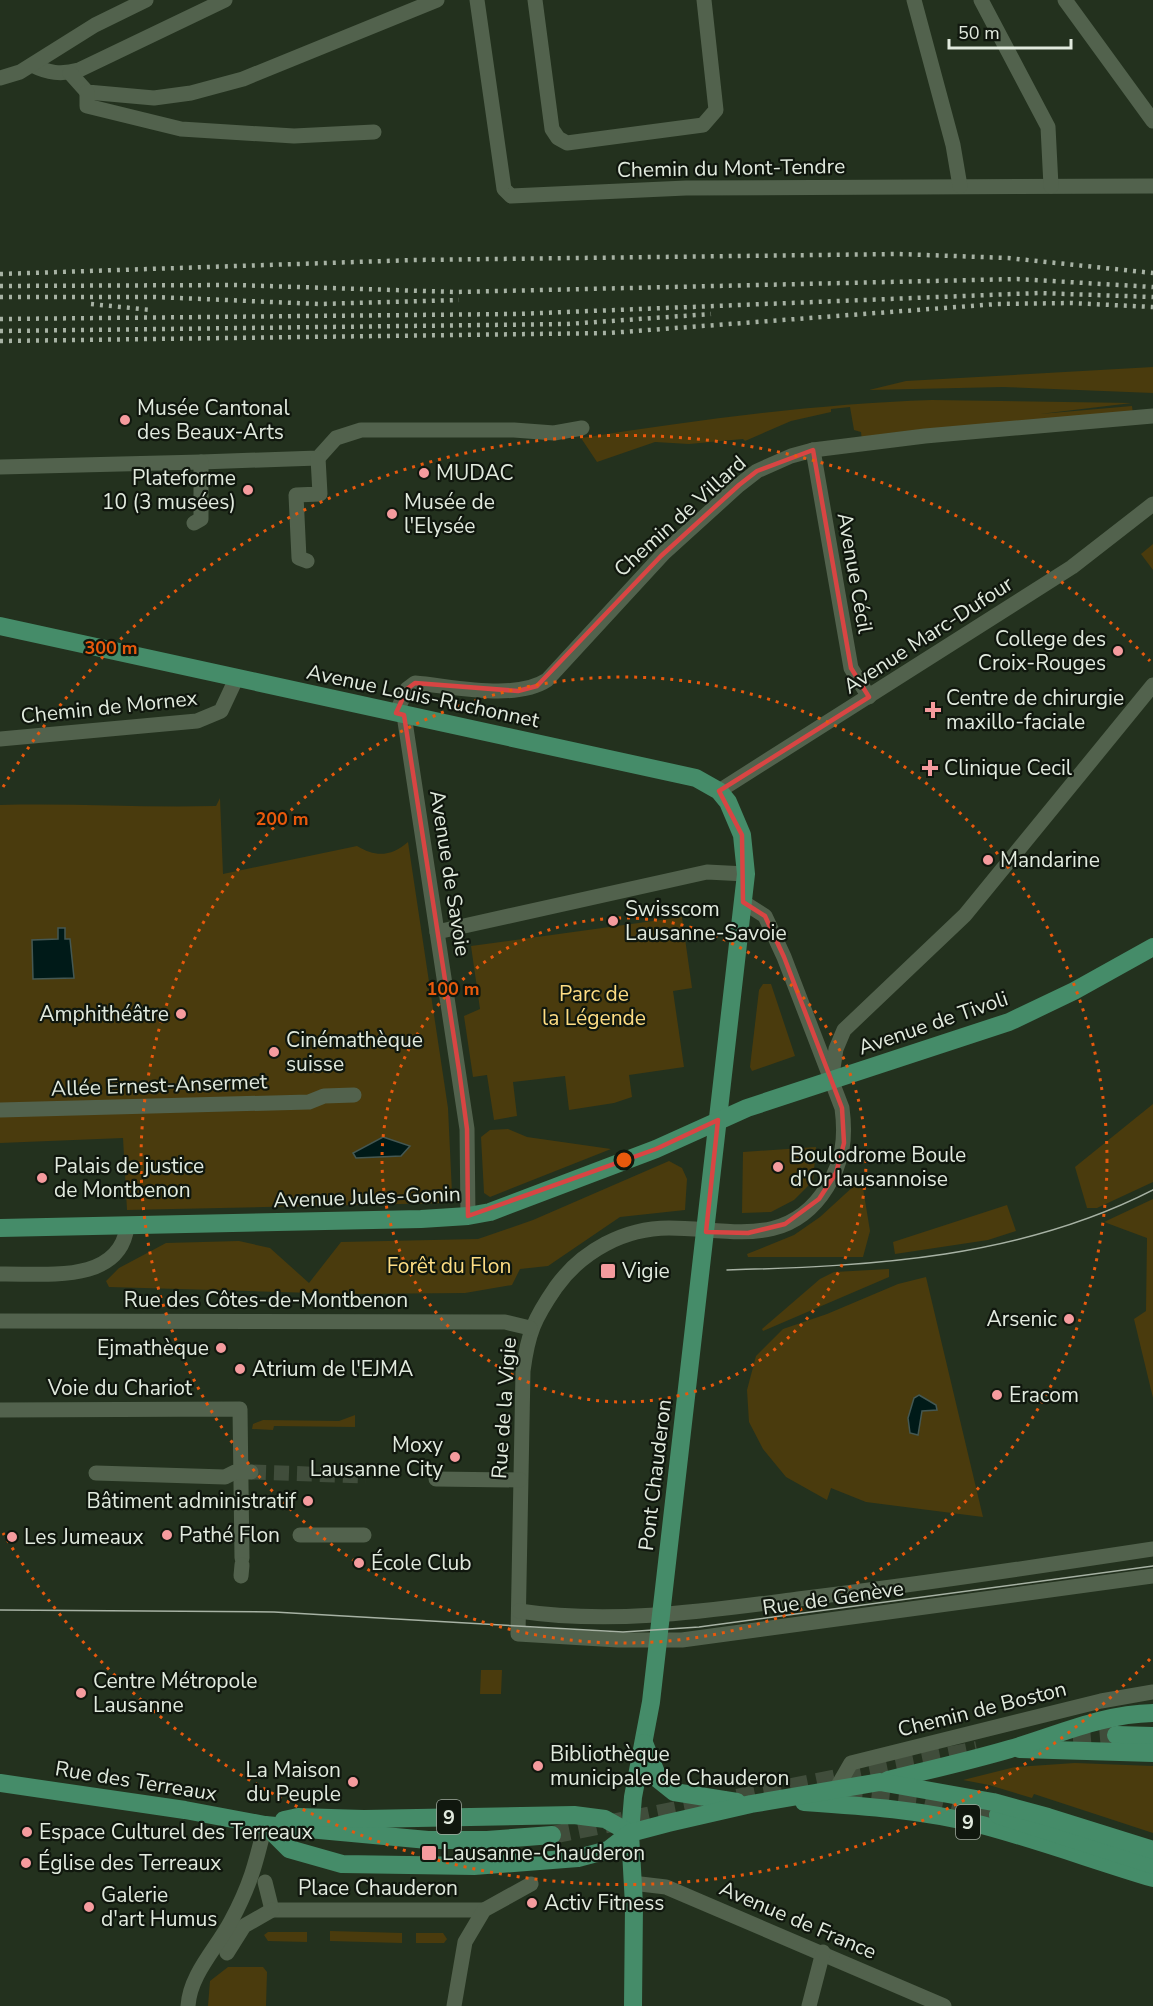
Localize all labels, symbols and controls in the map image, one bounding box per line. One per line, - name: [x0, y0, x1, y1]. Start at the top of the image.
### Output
- scale bar: [949, 12, 1070, 50]
- text: 50 m: [958, 21, 1000, 45]
- street label: Chemin du Mont-Tendre: [617, 152, 845, 184]
- place label: Musée Cantonal des Beaux-Arts: [137, 394, 290, 446]
- marker: Musée Cantonal des Beaux-Arts: [118, 413, 132, 427]
- street label: Chemin de Villard: [608, 449, 752, 583]
- place label: MUDAC: [436, 459, 514, 487]
- place label: Plateforme 10 (3 musées): [102, 464, 236, 516]
- marker: MUDAC: [417, 466, 431, 480]
- marker: Plateforme 10 (3 musées): [241, 483, 255, 497]
- place label: Musée de l'Elysée: [404, 488, 495, 540]
- marker: Musée de l'Elysée: [385, 507, 399, 521]
- street label: Avenue Cécil: [831, 510, 880, 636]
- street label: Avenue Marc-Dufour: [838, 569, 1019, 700]
- place label: College des Croix-Rouges: [978, 625, 1106, 677]
- text: 300 m: [84, 636, 138, 660]
- marker: College des Croix-Rouges: [1111, 644, 1125, 658]
- street label: Avenue Louis-Ruchonnet: [304, 658, 542, 734]
- street label: Chemin de Mornex: [19, 684, 199, 730]
- place label: Centre de chirurgie maxillo-faciale: [946, 684, 1124, 736]
- marker: Centre de chirurgie maxillo-faciale: [924, 701, 942, 719]
- place label: Clinique Cecil: [944, 754, 1073, 782]
- marker: Clinique Cecil: [921, 759, 939, 777]
- street label: Avenue de Savoie: [423, 788, 477, 958]
- text: 200 m: [255, 807, 309, 831]
- place label: Mandarine: [1000, 846, 1100, 874]
- marker: Mandarine: [981, 853, 995, 867]
- place label: Swisscom Lausanne-Savoie: [625, 895, 787, 947]
- marker: Swisscom Lausanne-Savoie: [606, 914, 620, 928]
- text: 100 m: [426, 977, 480, 1001]
- park label: Parc de la Légende: [542, 980, 646, 1032]
- street label: Avenue de Tivoli: [854, 984, 1012, 1062]
- place label: Amphithéâtre: [39, 1000, 169, 1028]
- marker: Amphithéâtre: [174, 1007, 188, 1021]
- place label: Cinémathèque suisse: [286, 1026, 423, 1078]
- marker: Cinémathèque suisse: [267, 1045, 281, 1059]
- street label: Allée Ernest-Ansermet: [50, 1067, 268, 1103]
- place label: Boulodrome Boule d'Or lausannoise: [790, 1141, 966, 1193]
- centre of rings: [614, 1150, 634, 1170]
- place label: Palais de justice de Montbenon: [54, 1152, 204, 1204]
- marker: Boulodrome Boule d'Or lausannoise: [771, 1160, 785, 1174]
- marker: Palais de justice de Montbenon: [35, 1171, 49, 1185]
- street label: Avenue Jules-Gonin: [273, 1180, 461, 1214]
- park label: Forêt du Flon: [387, 1252, 511, 1280]
- place label: Vigie: [621, 1257, 670, 1285]
- marker: Vigie: [599, 1262, 617, 1280]
- street label: Rue des Côtes-de-Montbenon: [124, 1286, 408, 1314]
- place label: Arsenic: [986, 1305, 1057, 1333]
- marker: Arsenic: [1062, 1312, 1076, 1326]
- place label: Ejmathèque: [97, 1334, 209, 1362]
- street label: Rue de la Vigie: [485, 1336, 523, 1480]
- marker: Ejmathèque: [214, 1341, 228, 1355]
- place label: Atrium de l'EJMA: [252, 1355, 413, 1383]
- marker: Atrium de l'EJMA: [233, 1362, 247, 1376]
- street label: Voie du Chariot: [47, 1374, 193, 1402]
- place label: Eracom: [1009, 1381, 1079, 1409]
- marker: Eracom: [990, 1388, 1004, 1402]
- street label: Pont Chauderon: [632, 1398, 678, 1552]
- place label: Moxy Lausanne City: [310, 1431, 443, 1483]
- marker: Moxy Lausanne City: [448, 1450, 462, 1464]
- place label: Bâtiment administratif: [87, 1487, 297, 1515]
- marker: Bâtiment administratif: [301, 1494, 315, 1508]
- place label: Pathé Flon: [179, 1521, 280, 1549]
- place label: Les Jumeaux: [24, 1523, 144, 1551]
- marker: Pathé Flon: [160, 1528, 174, 1542]
- marker: Les Jumeaux: [5, 1530, 19, 1544]
- place label: École Club: [371, 1549, 471, 1577]
- marker: École Club: [352, 1556, 366, 1570]
- street label: Rue de Genève: [761, 1574, 905, 1622]
- place label: Centre Métropole Lausanne: [93, 1667, 258, 1719]
- street label: Chemin de Boston: [895, 1674, 1069, 1744]
- marker: Centre Métropole Lausanne: [74, 1686, 88, 1700]
- place label: Bibliothèque municipale de Chauderon: [550, 1740, 789, 1792]
- street label: Rue des Terreaux: [53, 1754, 219, 1808]
- place label: La Maison du Peuple: [245, 1756, 341, 1808]
- marker: Bibliothèque municipale de Chauderon: [531, 1759, 545, 1773]
- marker: La Maison du Peuple: [346, 1775, 360, 1789]
- road number: 9: [437, 1800, 461, 1834]
- road number: 9: [956, 1805, 980, 1839]
- place label: Espace Culturel des Terreaux: [39, 1818, 313, 1846]
- marker: Espace Culturel des Terreaux: [20, 1825, 34, 1839]
- place label: Lausanne-Chauderon: [442, 1839, 645, 1867]
- marker: Lausanne-Chauderon: [420, 1844, 438, 1862]
- place label: Église des Terreaux: [38, 1849, 221, 1877]
- marker: Église des Terreaux: [19, 1856, 33, 1870]
- street label: Place Chauderon: [298, 1874, 458, 1902]
- street label: Avenue de France: [715, 1874, 881, 1966]
- place label: Galerie d'art Humus: [101, 1881, 217, 1933]
- place label: Activ Fitness: [544, 1889, 664, 1917]
- marker: Activ Fitness: [525, 1896, 539, 1910]
- marker: Galerie d'art Humus: [82, 1900, 96, 1914]

